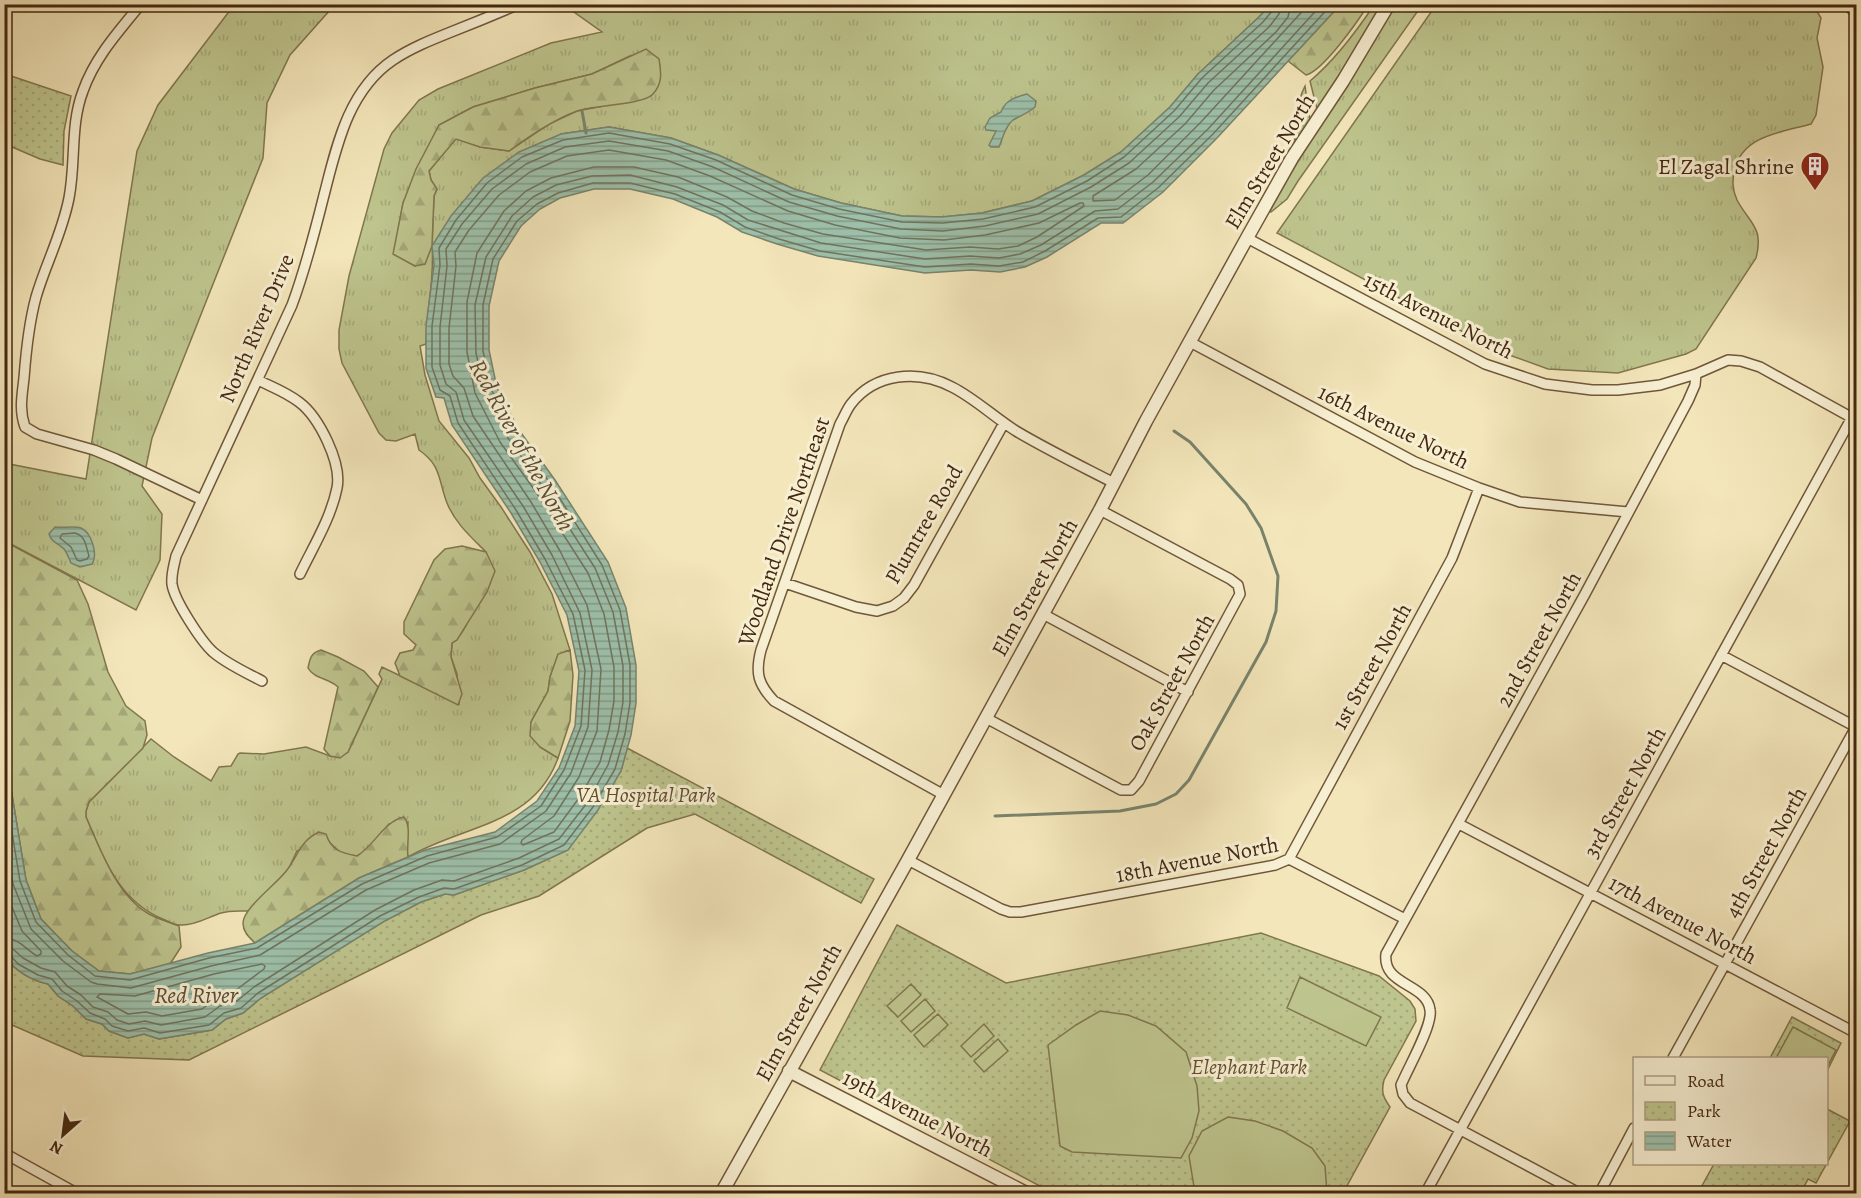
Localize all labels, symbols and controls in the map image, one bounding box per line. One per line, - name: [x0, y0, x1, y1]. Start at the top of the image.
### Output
- street label: Elm Street North: [1218, 88, 1322, 235]
- building icon: El Zagal Shrine: [1799, 150, 1831, 192]
- place label: El Zagal Shrine: [1658, 152, 1794, 182]
- street label: North River Drive: [212, 249, 302, 407]
- street label: 15th Avenue North: [1359, 265, 1519, 367]
- water label: Red River of the North: [461, 353, 583, 537]
- street label: 16th Avenue North: [1313, 377, 1474, 477]
- street label: Woodland Drive Northeast: [730, 413, 837, 651]
- street label: Plumtree Road: [878, 459, 970, 590]
- street label: Elm Street North: [985, 513, 1085, 662]
- street label: 2nd Street North: [1489, 566, 1589, 713]
- street label: 1st Street North: [1325, 598, 1419, 735]
- street label: Oak Street North: [1122, 608, 1222, 757]
- street label: 3rd Street North: [1576, 721, 1673, 864]
- park label: VA Hospital Park: [576, 780, 716, 810]
- street label: 4th Street North: [1717, 781, 1814, 923]
- street label: 18th Avenue North: [1113, 829, 1281, 890]
- street label: 17th Avenue North: [1603, 868, 1762, 972]
- street label: Elm Street North: [749, 938, 849, 1087]
- water label: Red River: [154, 979, 239, 1011]
- park label: Elephant Park: [1191, 1052, 1307, 1082]
- legend: [1633, 1057, 1828, 1165]
- street label: 19th Avenue North: [837, 1063, 998, 1165]
- text: Road: [1687, 1069, 1725, 1093]
- text: Park: [1687, 1099, 1721, 1123]
- north arrow: [33, 1105, 93, 1165]
- text: Water: [1686, 1129, 1732, 1153]
- text: N: [46, 1135, 67, 1160]

